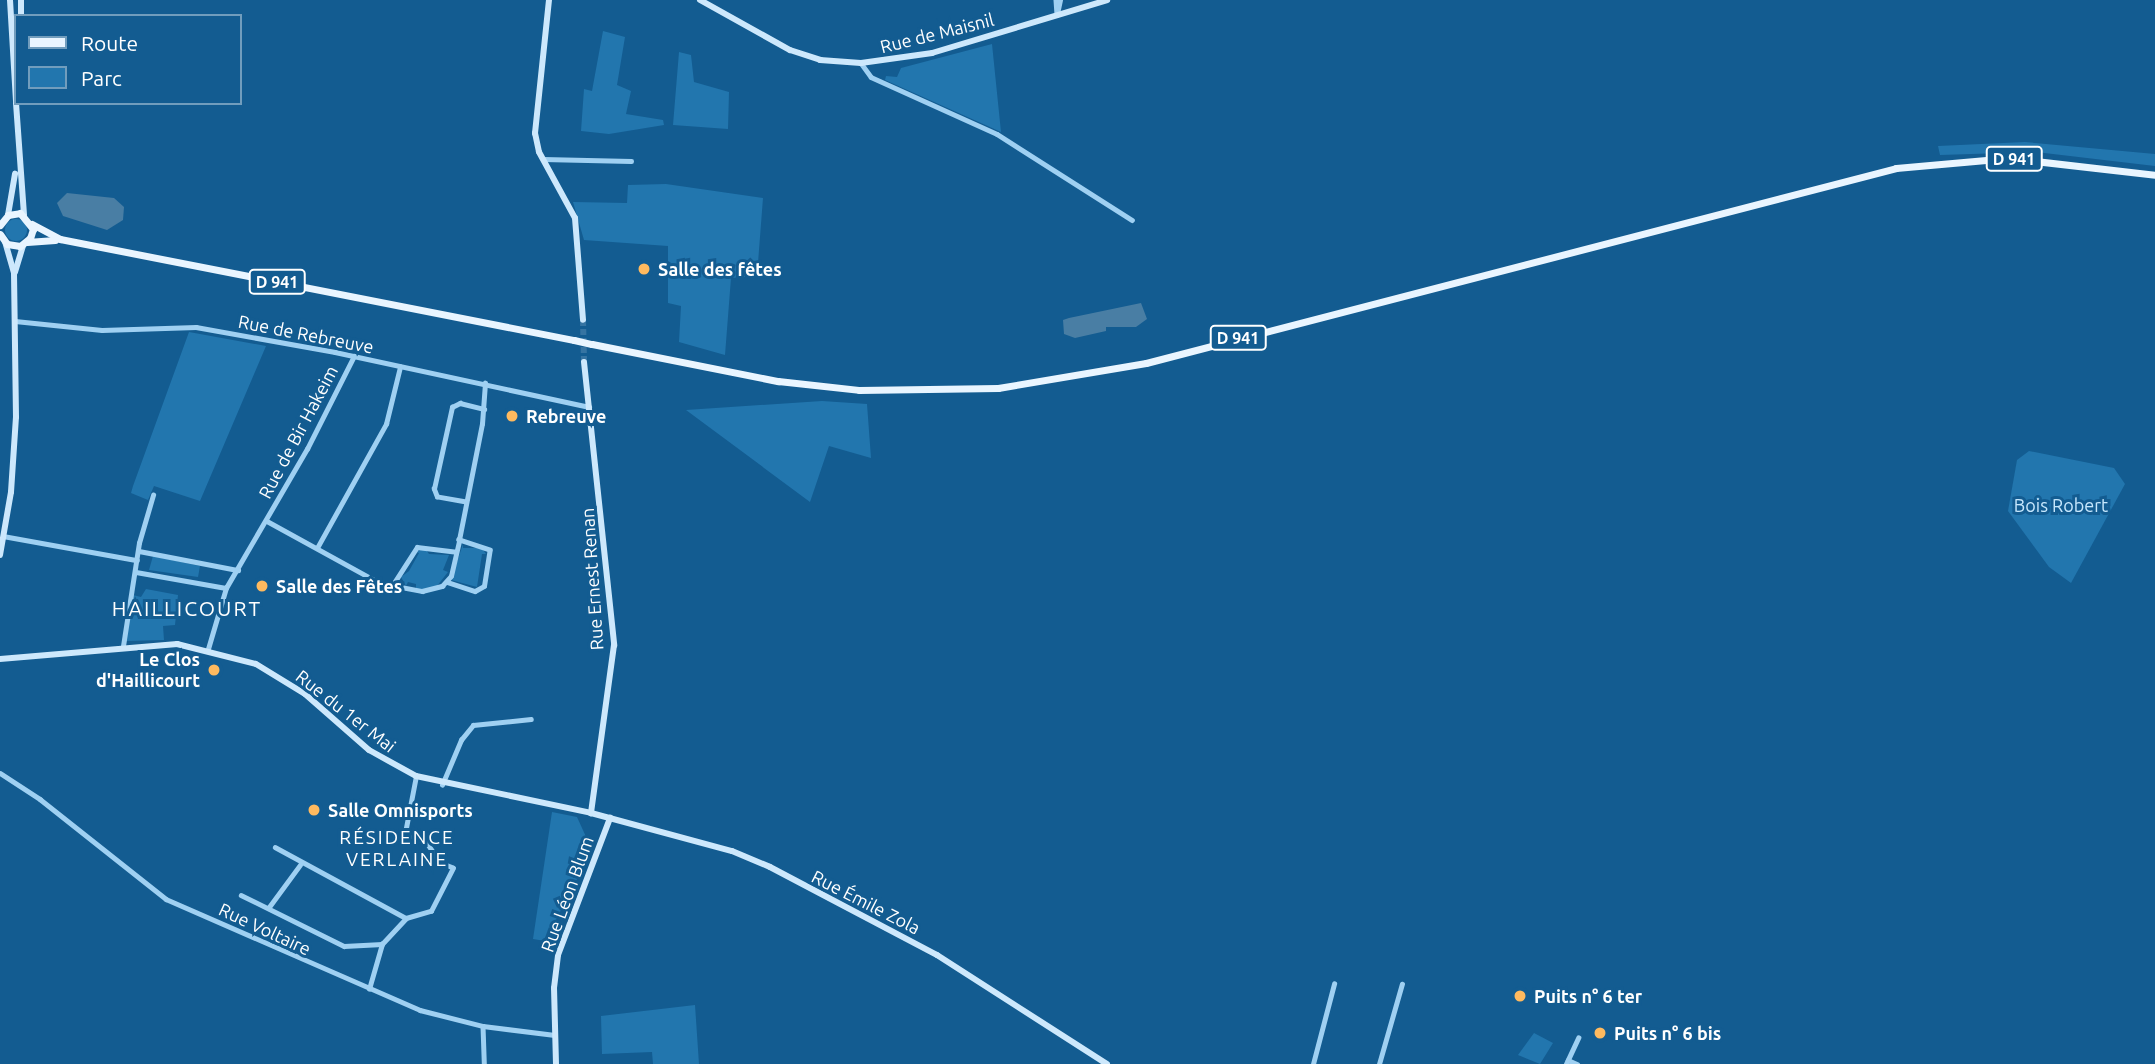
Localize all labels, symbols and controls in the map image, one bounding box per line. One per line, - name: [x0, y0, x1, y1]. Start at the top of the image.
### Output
- street label: Rue de Maisnil: [878, 8, 996, 58]
- legend: [14, 14, 242, 105]
- text: Route: [81, 31, 138, 55]
- text: Parc: [81, 66, 122, 90]
- road number: D 941: [1984, 146, 2044, 172]
- place label: Salle des fêtes: [658, 258, 782, 280]
- marker: Salle des fêtes: [636, 261, 652, 277]
- road number: D 941: [247, 270, 307, 294]
- street label: Rue de Rebreuve: [236, 310, 376, 358]
- road number: D 941: [1208, 326, 1268, 350]
- street label: Rue de Bir Hakeim: [254, 362, 342, 502]
- place label: Rebreuve: [526, 405, 606, 427]
- marker: Rebreuve: [504, 408, 520, 424]
- park label: Bois Robert: [2014, 494, 2108, 516]
- street label: Rue Ernest Renan: [576, 507, 608, 651]
- place label: Salle des Fêtes: [276, 575, 402, 597]
- marker: Salle des Fêtes: [254, 578, 270, 594]
- district label: HAILLICOURT: [113, 595, 261, 621]
- place label: Le Clos d'Haillicourt: [96, 649, 200, 692]
- marker: Le Clos d'Haillicourt: [206, 662, 222, 678]
- street label: Rue du 1er Mai: [292, 665, 400, 757]
- place label: Salle Omnisports: [328, 799, 473, 821]
- marker: Salle Omnisports: [306, 802, 322, 818]
- district label: RÉSIDENCE VERLAINE: [340, 827, 454, 871]
- street label: Rue Léon Blum: [536, 833, 598, 955]
- street label: Rue Émile Zola: [808, 865, 924, 939]
- street label: Rue Voltaire: [216, 898, 314, 960]
- place label: Puits n° 6 ter: [1534, 985, 1642, 1007]
- marker: Puits n° 6 ter: [1512, 988, 1528, 1004]
- place label: Puits n° 6 bis: [1614, 1022, 1721, 1044]
- marker: Puits n° 6 bis: [1592, 1025, 1608, 1041]

